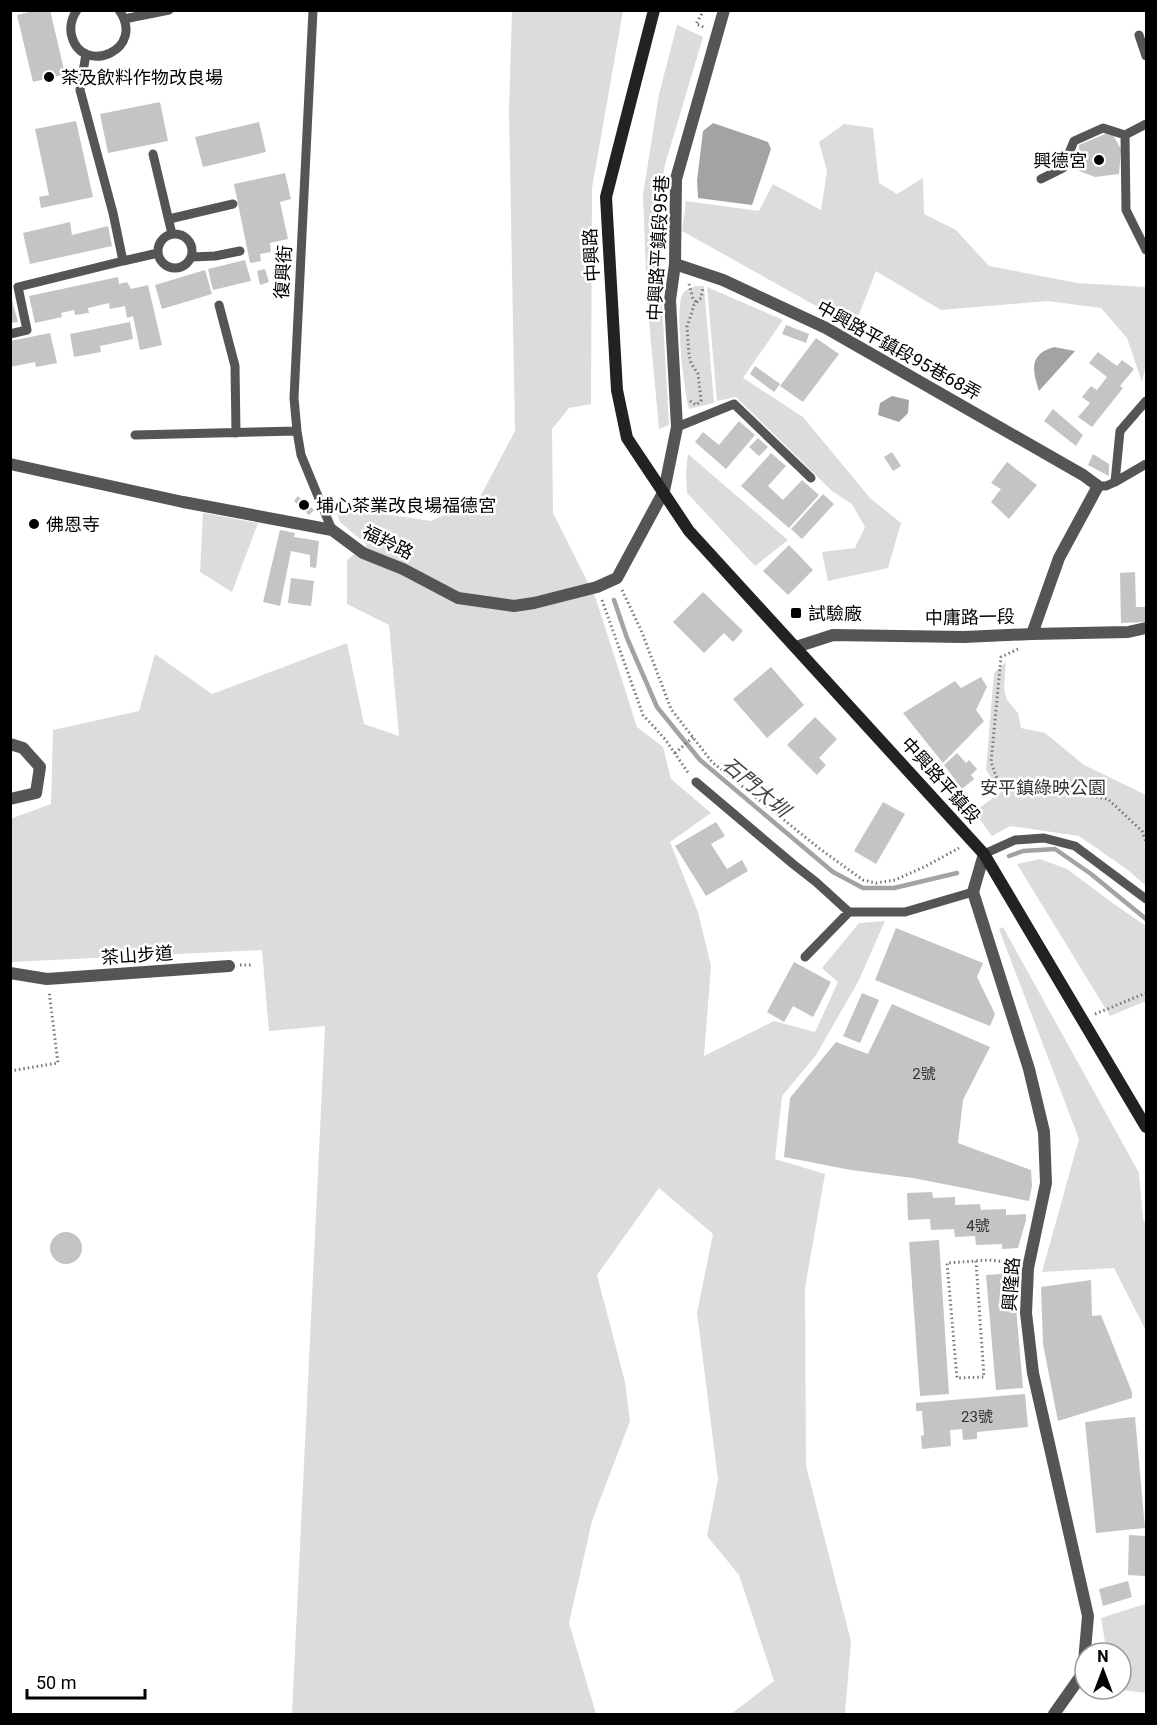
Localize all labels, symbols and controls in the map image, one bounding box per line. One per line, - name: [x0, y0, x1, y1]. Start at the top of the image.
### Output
- place label: 茶及飲料作物改良場: [61, 67, 223, 88]
- marker: 茶及飲料作物改良場: [42, 70, 56, 84]
- place label: 興德宮: [1033, 150, 1087, 171]
- marker: 興德宮: [1092, 153, 1106, 167]
- street label: 中興路平鎮段95巷: [644, 174, 672, 322]
- street label: 中興路: [579, 227, 603, 283]
- street label: 復興街: [271, 244, 295, 300]
- street label: 中興路平鎮段95巷68弄: [813, 296, 985, 404]
- place label: 埔心茶業改良場福德宮: [316, 495, 496, 516]
- marker: 埔心茶業改良場福德宮: [297, 498, 311, 512]
- place label: 佛恩寺: [46, 514, 100, 535]
- marker: 佛恩寺: [27, 517, 41, 531]
- street label: 福羚路: [359, 521, 417, 563]
- place label: 試驗廠: [808, 603, 862, 624]
- marker: 試驗廠: [789, 606, 803, 620]
- street label: 中庸路一段: [925, 606, 1015, 628]
- street label: 中興路平鎮段: [897, 733, 985, 827]
- water label: 石門大圳: [718, 752, 797, 824]
- park label: 安平鎮綠映公園: [980, 777, 1106, 798]
- street label: 茶山步道: [100, 942, 174, 968]
- house number: 2號: [912, 1065, 936, 1083]
- house number: 4號: [966, 1217, 990, 1235]
- street label: 興隆路: [999, 1256, 1023, 1312]
- house number: 23號: [961, 1408, 993, 1426]
- north arrow: [1073, 1641, 1133, 1701]
- text: N: [1097, 1647, 1109, 1666]
- scale bar: [27, 1662, 146, 1700]
- text: 50 m: [36, 1672, 76, 1693]

